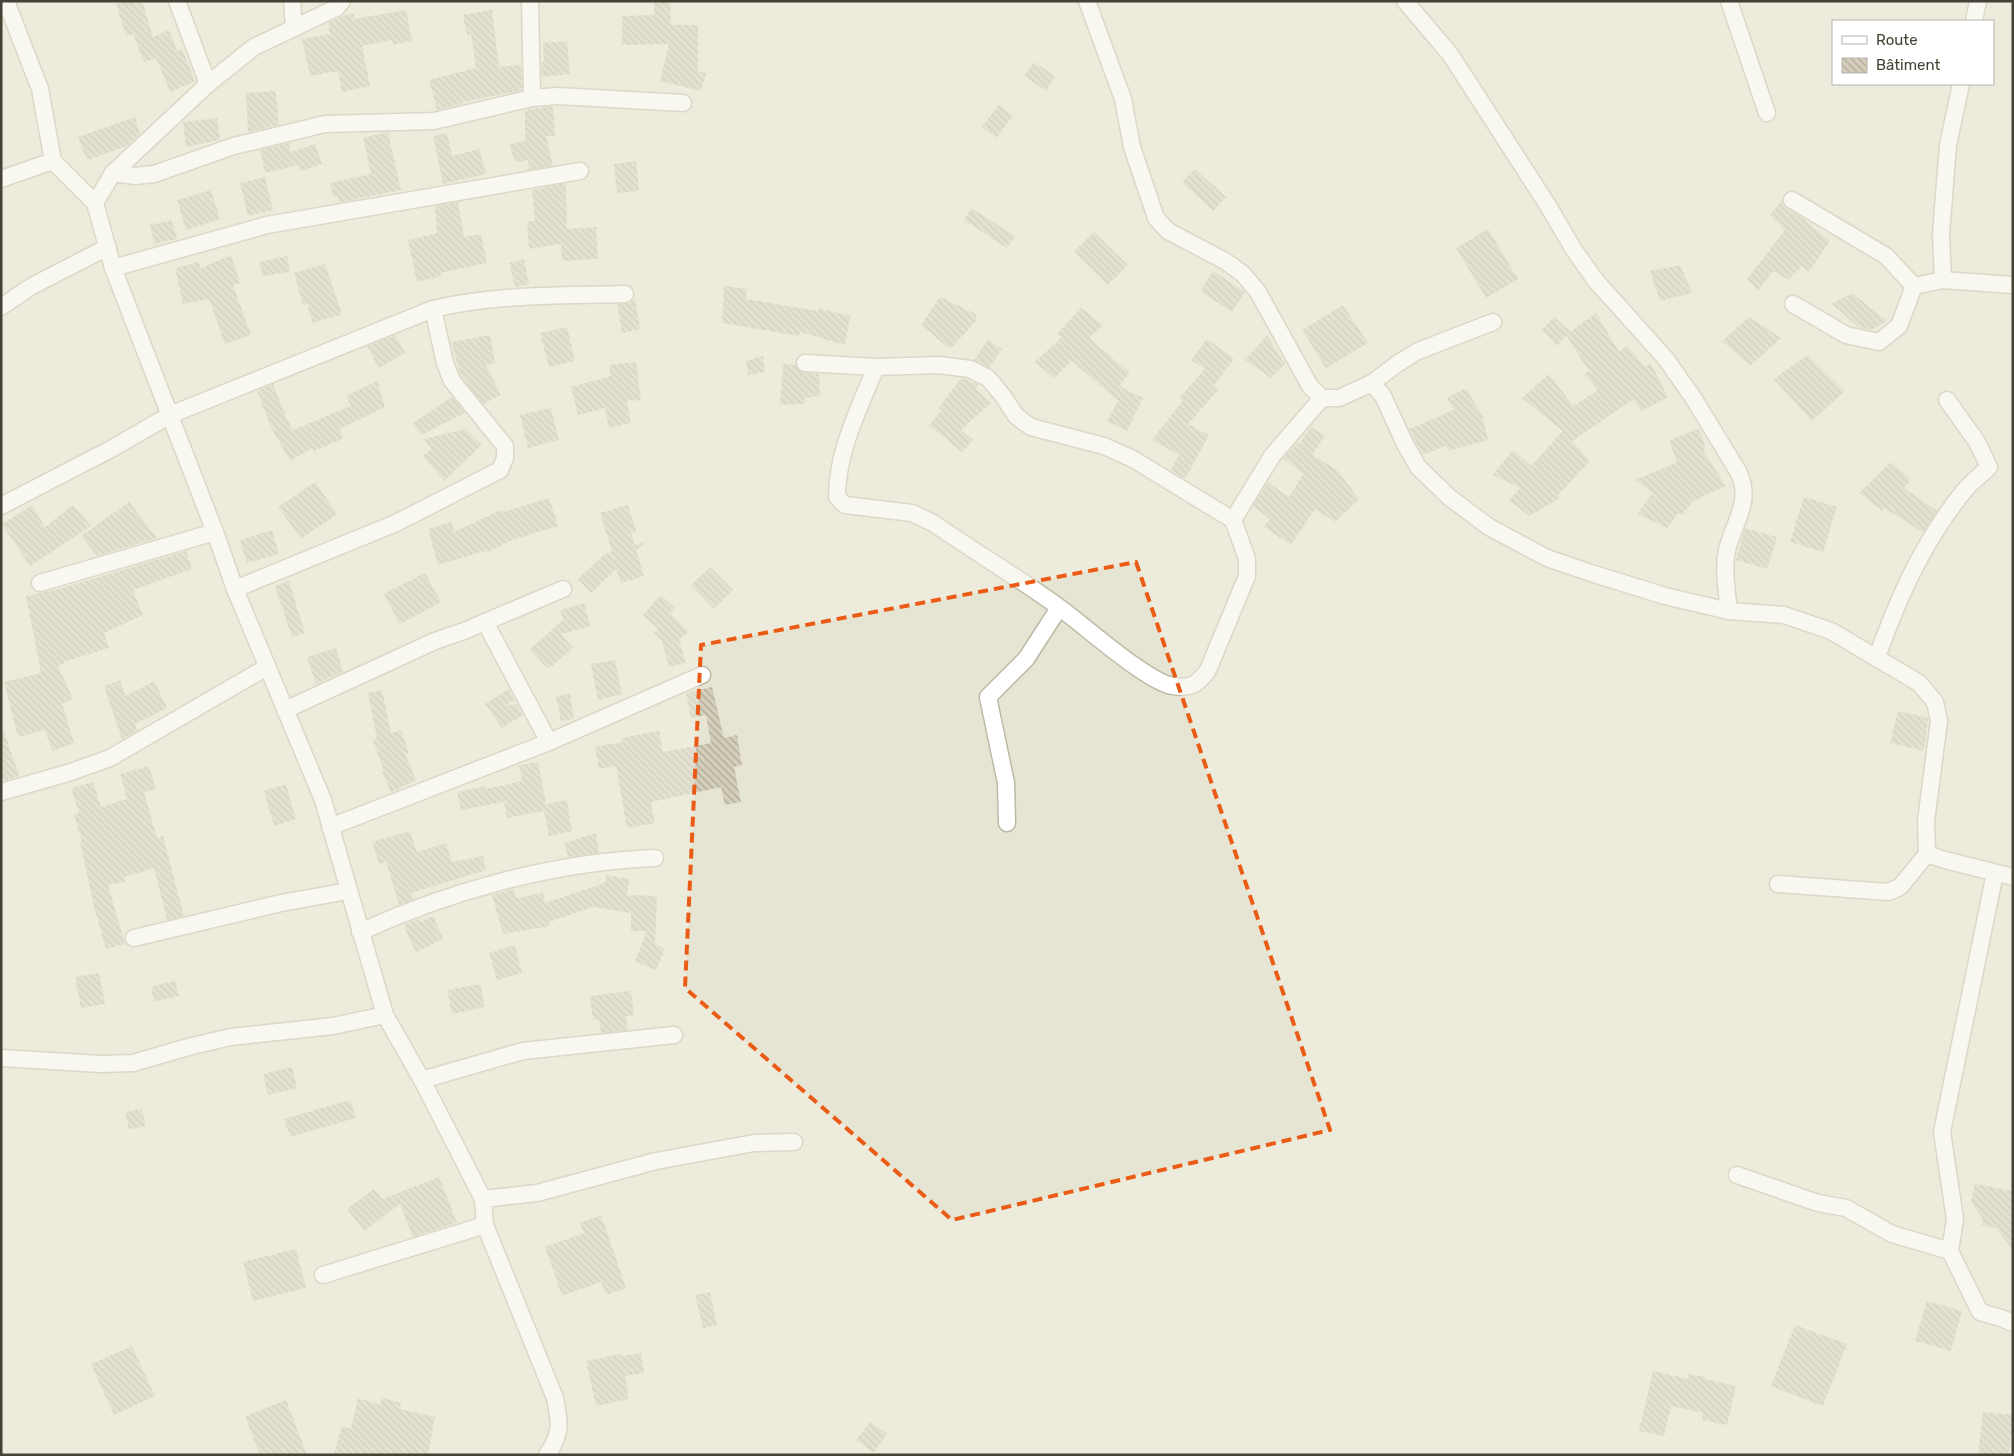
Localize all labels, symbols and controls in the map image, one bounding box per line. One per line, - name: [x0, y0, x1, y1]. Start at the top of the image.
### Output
- legend: [1832, 20, 1994, 85]
- text: Route: [1876, 31, 1918, 49]
- text: Bâtiment: [1876, 56, 1940, 74]

